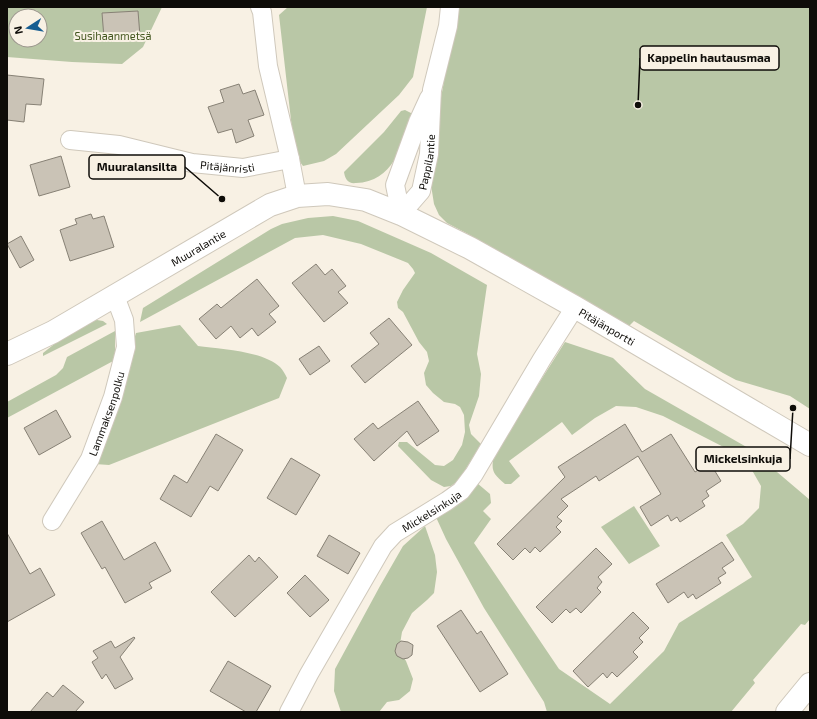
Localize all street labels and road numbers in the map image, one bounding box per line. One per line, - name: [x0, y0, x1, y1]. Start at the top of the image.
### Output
- street label: Pappilantie: [415, 134, 436, 191]
- street label: Pitäjänristi: [200, 157, 256, 175]
- street label: Muuralantie: [168, 226, 228, 268]
- street label: Pitäjänportti: [577, 304, 638, 348]
- street label: Lammaksenpolku: [85, 370, 126, 457]
- street label: Mickelsinkuja: [399, 487, 463, 534]

